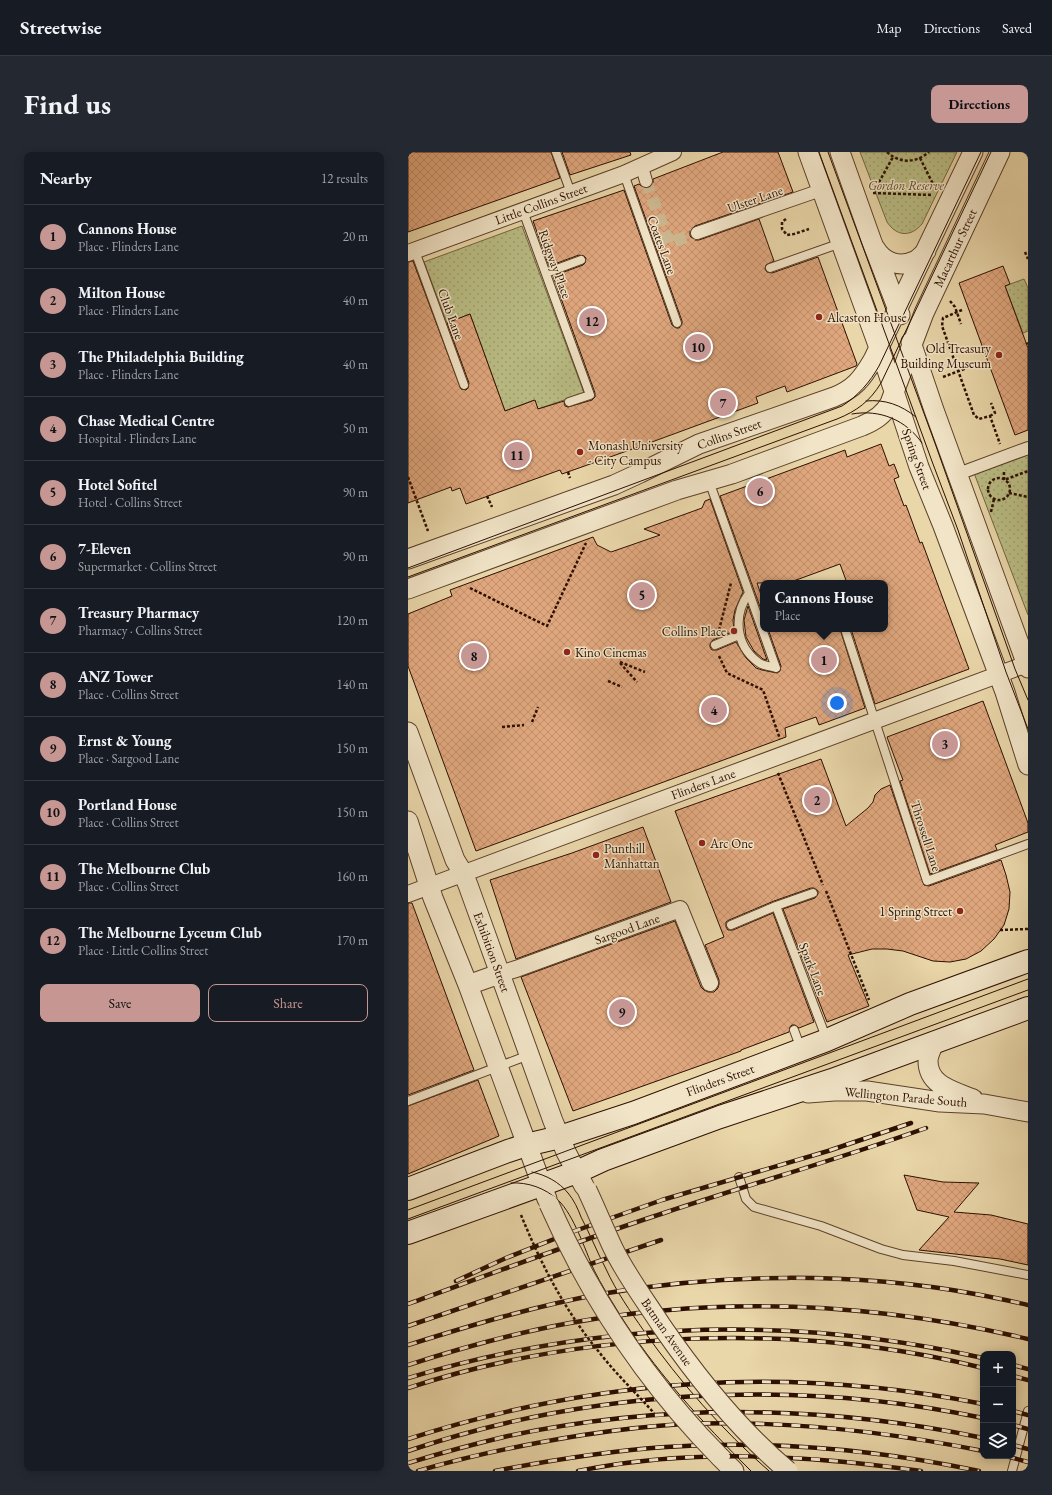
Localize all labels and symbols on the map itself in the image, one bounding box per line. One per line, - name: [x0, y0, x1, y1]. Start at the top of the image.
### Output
- park label: Gordon Reserve: [868, 177, 945, 194]
- street label: Little Collins Street: [493, 179, 589, 229]
- street label: Ulster Lane: [725, 182, 785, 216]
- street label: Macarthur Street: [929, 206, 981, 290]
- street label: Coates Lane: [644, 213, 680, 277]
- street label: Ridgway Place: [535, 227, 575, 301]
- street label: Club Lane: [434, 286, 468, 342]
- pin: 12: [579, 306, 605, 336]
- place label: Alcaston House: [826, 309, 907, 326]
- marker: Alcaston House: [814, 312, 824, 322]
- pin: 10: [685, 332, 711, 362]
- place label: Old Treasury Building Museum: [901, 340, 991, 372]
- marker: Old Treasury Building Museum: [994, 350, 1004, 360]
- pin: 7: [710, 388, 736, 418]
- street label: Collins Street: [695, 415, 763, 453]
- street label: Spring Street: [898, 426, 936, 492]
- place label: Monash University - City Campus: [588, 437, 683, 469]
- pin: 11: [504, 440, 530, 470]
- marker: Monash University - City Campus: [575, 447, 585, 457]
- pin: 6: [747, 476, 773, 506]
- pin: 5: [629, 580, 655, 610]
- place label: Collins Place: [662, 623, 726, 640]
- marker: Collins Place: [729, 626, 739, 636]
- pin: 8: [461, 641, 487, 671]
- place label: Kino Cinemas: [575, 644, 647, 661]
- pin: 1: [811, 645, 837, 675]
- marker: Kino Cinemas: [562, 647, 572, 657]
- your location: [827, 693, 847, 713]
- pin: 4: [701, 695, 727, 725]
- pin: 3: [932, 729, 958, 759]
- street label: Flinders Lane: [668, 764, 738, 804]
- pin: 2: [804, 785, 830, 815]
- street label: Throssell Lane: [907, 799, 945, 873]
- place label: Arc One: [709, 835, 753, 852]
- marker: Arc One: [697, 838, 707, 848]
- place label: Punthill Manhattan: [604, 840, 660, 872]
- marker: Punthill Manhattan: [591, 850, 601, 860]
- place label: 1 Spring Street: [879, 903, 952, 920]
- marker: 1 Spring Street: [955, 906, 965, 916]
- street label: Exhibition Street: [470, 909, 514, 995]
- street label: Sargood Lane: [592, 909, 662, 949]
- street label: Spark Lane: [795, 940, 831, 998]
- pin: 9: [609, 997, 635, 1027]
- street label: Flinders Street: [684, 1060, 756, 1100]
- street label: Wellington Parade South: [844, 1083, 968, 1111]
- street label: Batman Avenue: [637, 1295, 697, 1369]

